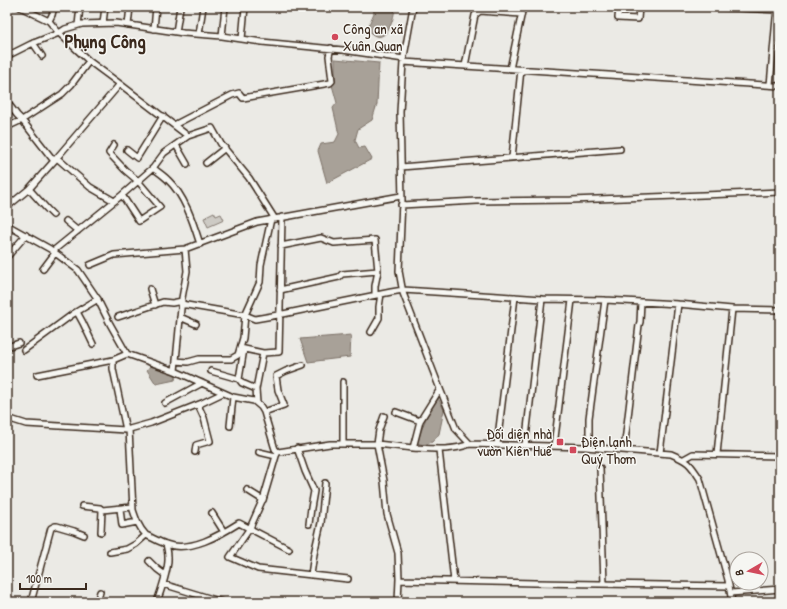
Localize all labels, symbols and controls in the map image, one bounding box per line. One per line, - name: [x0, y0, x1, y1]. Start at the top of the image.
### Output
- place label: Công an xã Xuân Quan: [343, 18, 403, 56]
- district label: Phụng Công: [64, 28, 146, 55]
- marker: Công an xã Xuân Quan: [330, 32, 340, 42]
- place label: Đối diện nhà vườn Kiên Huế: [477, 423, 553, 461]
- place label: Điện lạnh Quý Thơm: [581, 431, 636, 469]
- marker: Đối diện nhà vườn Kiên Huế: [555, 437, 565, 447]
- marker: Điện lạnh Quý Thơm: [568, 445, 578, 455]
- north arrow: [729, 551, 769, 591]
- scale bar: [20, 565, 86, 591]
- text: B: [732, 568, 746, 576]
- text: 100 m: [26, 570, 52, 587]

